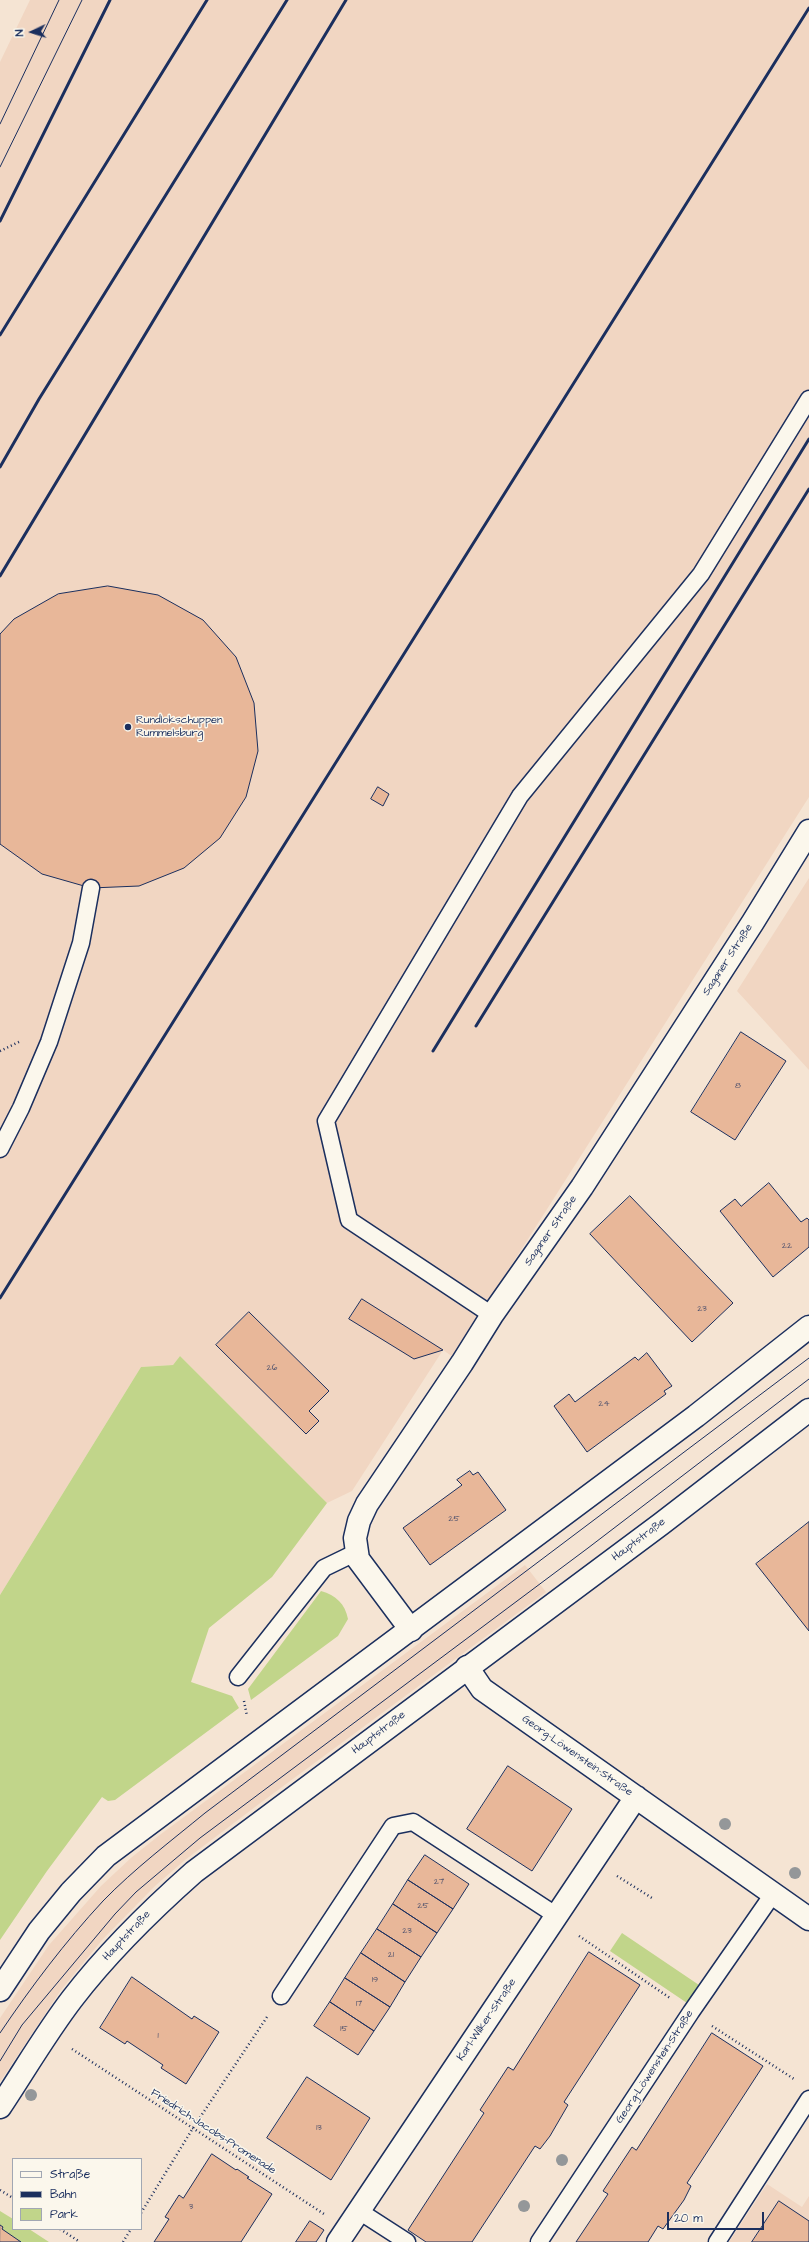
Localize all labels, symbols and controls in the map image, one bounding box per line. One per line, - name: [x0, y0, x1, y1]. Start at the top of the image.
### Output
- north arrow: [12, 12, 52, 52]
- text: N: [12, 29, 27, 37]
- place label: Rundlokschuppen Rummelsburg: [136, 714, 222, 740]
- marker: Rundlokschuppen Rummelsburg: [123, 722, 133, 732]
- street label: Saganer Straße: [700, 922, 756, 998]
- house number: 8: [735, 1081, 741, 1091]
- street label: Saganer Straße: [522, 1193, 580, 1269]
- house number: 22: [782, 1241, 792, 1251]
- house number: 23: [697, 1304, 707, 1314]
- house number: 26: [267, 1363, 277, 1373]
- house number: 24: [598, 1399, 610, 1409]
- house number: 25: [448, 1514, 460, 1524]
- street label: Hauptstraße: [610, 1516, 668, 1564]
- street label: Hauptstraße: [350, 1709, 408, 1757]
- street label: Georg-Löwenstein-Straße: [519, 1713, 635, 1799]
- house number: 27: [434, 1877, 444, 1887]
- house number: 25: [417, 1901, 429, 1911]
- street label: Hauptstraße: [100, 1908, 154, 1964]
- house number: 23: [402, 1926, 412, 1936]
- house number: 21: [388, 1950, 394, 1960]
- house number: 19: [372, 1975, 378, 1985]
- street label: Karl-Wilker-Straße: [455, 1976, 519, 2064]
- house number: 17: [356, 1999, 362, 2009]
- street label: Georg-Löwenstein-Straße: [613, 2008, 697, 2126]
- house number: 15: [340, 2024, 348, 2034]
- house number: 1: [157, 2031, 159, 2041]
- street label: Friedrich-Jacobs-Promenade: [148, 2087, 278, 2177]
- house number: 13: [316, 2123, 322, 2133]
- legend: [12, 2158, 142, 2230]
- text: Straße: [50, 2166, 90, 2183]
- text: Bahn: [50, 2186, 77, 2203]
- house number: 3: [189, 2202, 193, 2212]
- scale bar: [669, 2204, 766, 2230]
- text: Park: [50, 2206, 78, 2223]
- text: 20 m: [674, 2210, 703, 2227]

